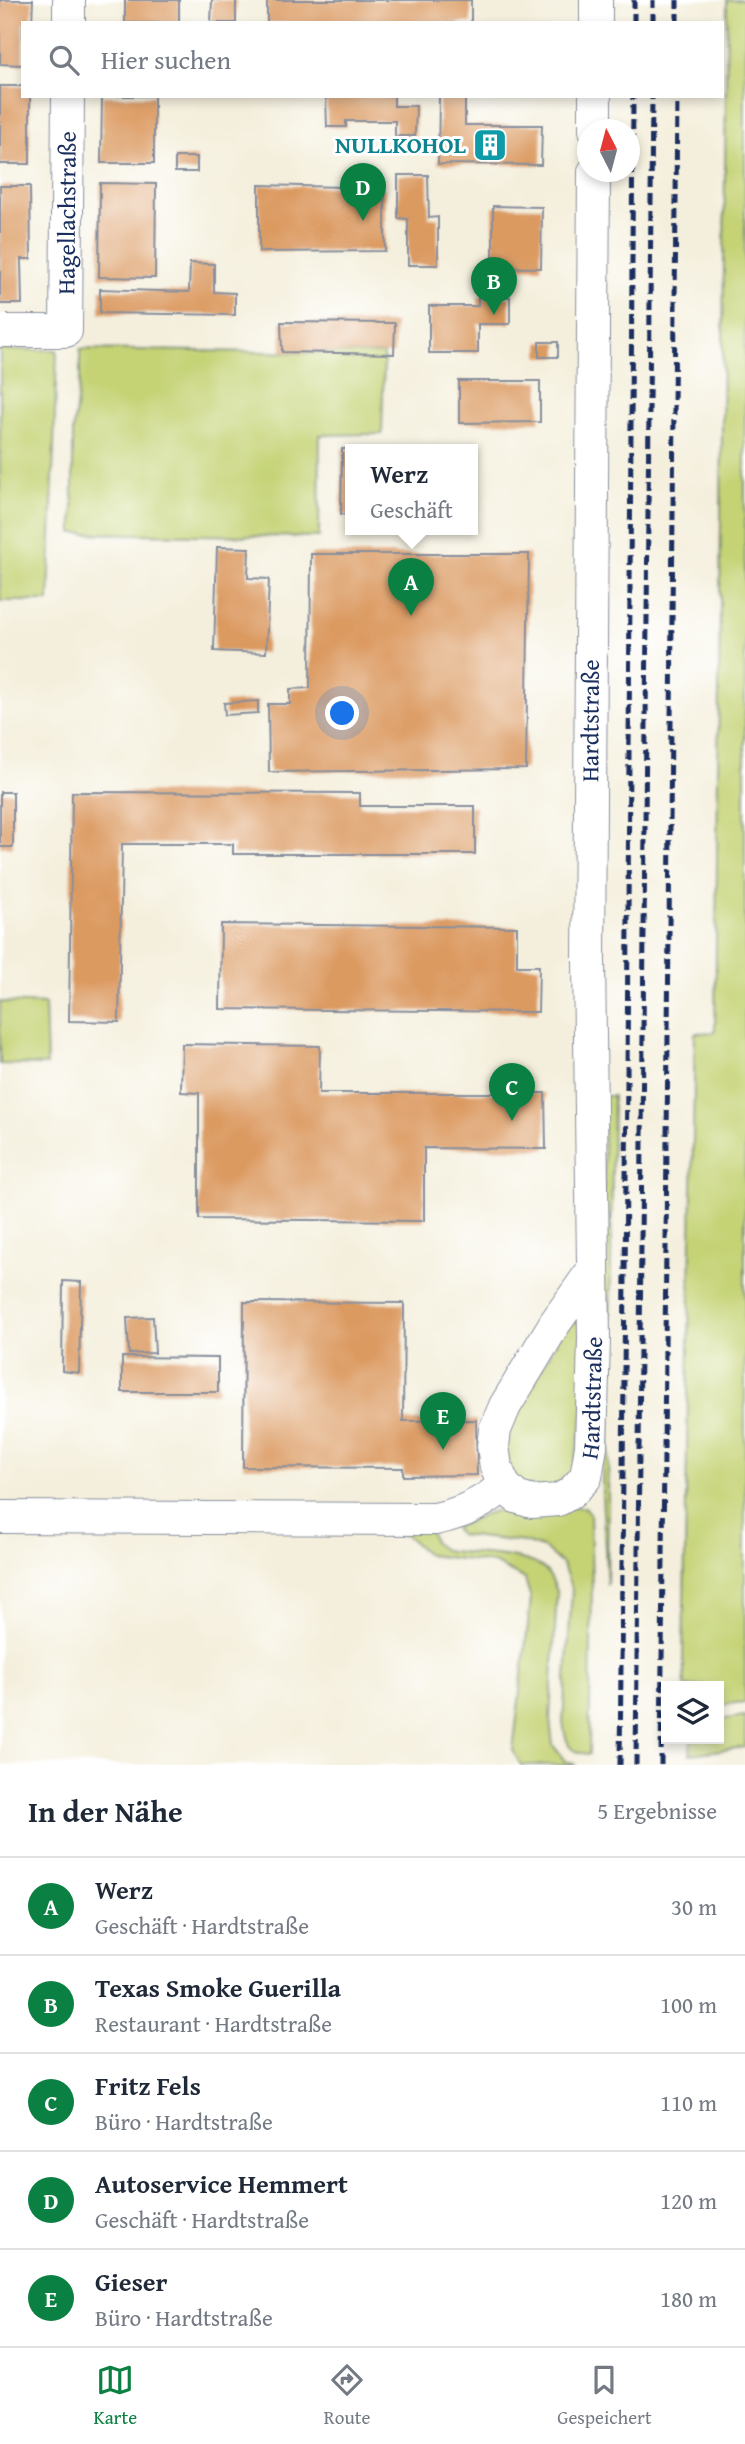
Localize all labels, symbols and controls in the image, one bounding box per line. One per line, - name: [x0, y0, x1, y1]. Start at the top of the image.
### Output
- search box: [21, 21, 724, 98]
- text: Hier suchen: [101, 40, 231, 79]
- icon: search: [45, 41, 83, 79]
- north arrow: [577, 119, 640, 182]
- building icon: NULLKOHOL: [471, 126, 509, 164]
- place label: NULLKOHOL: [335, 127, 467, 162]
- street label: Hagellachstraße: [48, 131, 85, 295]
- pin: D: [340, 163, 386, 221]
- pin: B: [471, 257, 517, 315]
- popup: [345, 444, 478, 535]
- text: Werz: [370, 454, 428, 493]
- text: Geschäft: [370, 493, 453, 526]
- pin: A: [388, 558, 434, 616]
- street label: Hardtstraße: [572, 659, 608, 782]
- your location: [325, 696, 359, 730]
- pin: C: [489, 1063, 535, 1121]
- street label: Hardtstraße: [571, 1336, 611, 1462]
- pin: E: [420, 1392, 466, 1450]
- map controls: [661, 1681, 724, 1744]
- button: layers: [661, 1681, 724, 1744]
- text: In der Nähe: [28, 1789, 183, 1833]
- text: 5 Ergebnisse: [597, 1794, 717, 1827]
- text: Werz: [95, 1870, 153, 1909]
- text: A: [44, 1890, 58, 1923]
- text: 30 m: [671, 1890, 717, 1923]
- text: Geschäft · Hardtstraße: [95, 1909, 309, 1942]
- text: Texas Smoke Guerilla: [95, 1968, 341, 2007]
- text: B: [44, 1988, 58, 2021]
- text: 100 m: [660, 1988, 717, 2021]
- text: Restaurant · Hardtstraße: [95, 2007, 332, 2040]
- text: Fritz Fels: [95, 2066, 201, 2105]
- text: C: [44, 2086, 58, 2119]
- text: 110 m: [660, 2086, 717, 2119]
- text: Büro · Hardtstraße: [95, 2105, 273, 2138]
- text: Autoservice Hemmert: [95, 2164, 348, 2203]
- text: D: [44, 2184, 58, 2217]
- text: 120 m: [660, 2184, 717, 2217]
- text: Geschäft · Hardtstraße: [95, 2203, 309, 2236]
- text: Gieser: [95, 2262, 168, 2301]
- text: E: [45, 2282, 57, 2315]
- text: 180 m: [660, 2282, 717, 2315]
- text: Büro · Hardtstraße: [95, 2301, 273, 2334]
- tab: Karte: [93, 2361, 137, 2431]
- tab: Route: [324, 2361, 370, 2431]
- tab: Gespeichert: [557, 2361, 652, 2431]

